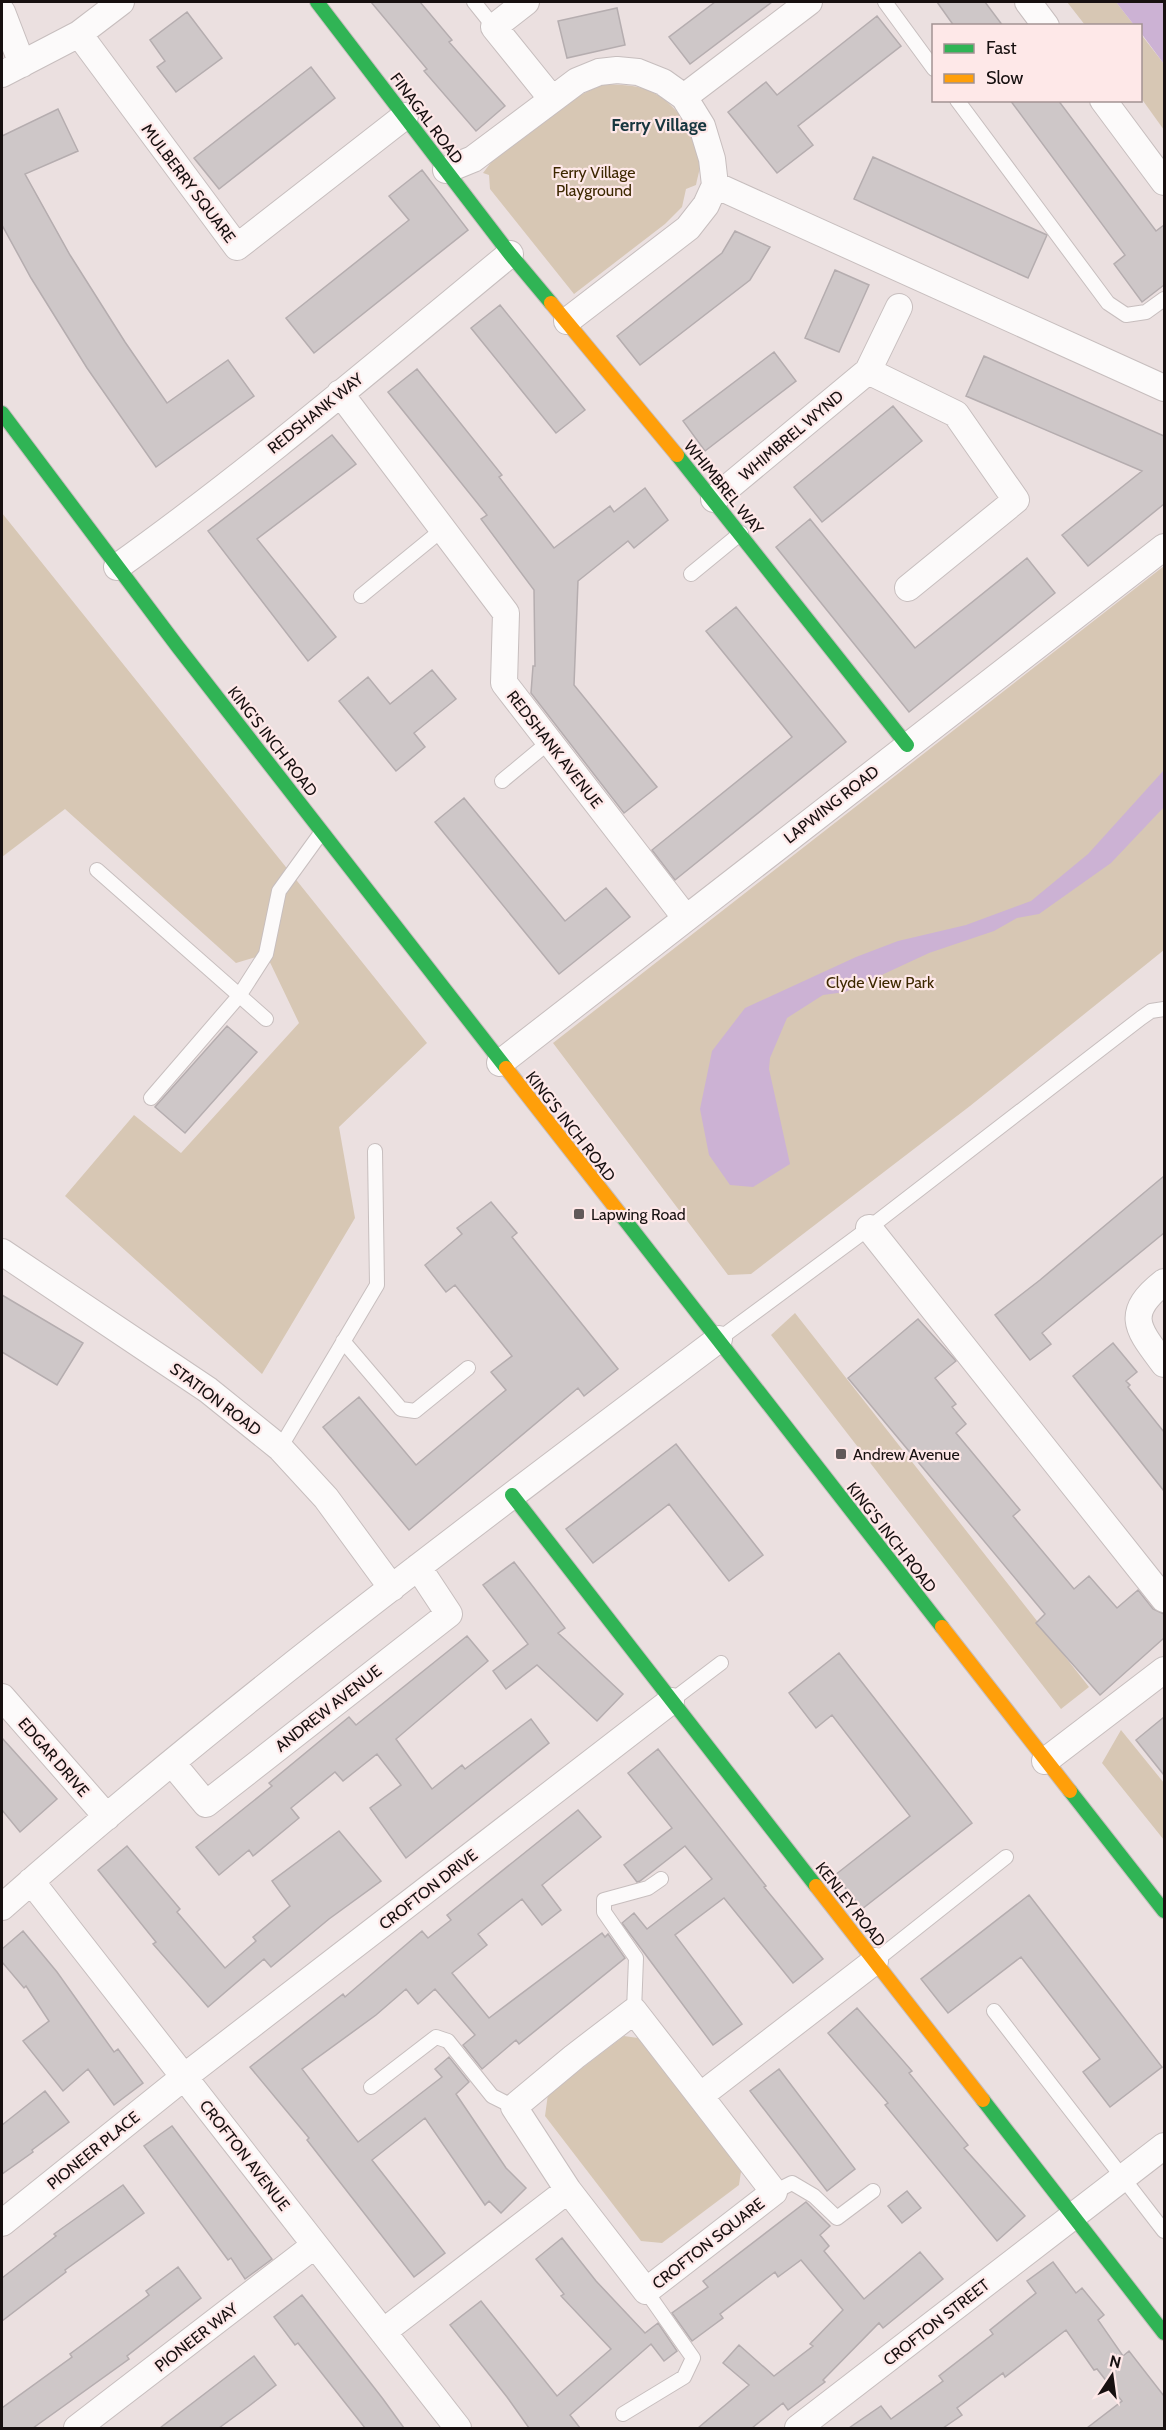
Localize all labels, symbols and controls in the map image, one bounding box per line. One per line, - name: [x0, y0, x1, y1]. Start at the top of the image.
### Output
- legend: [932, 24, 1142, 102]
- text: Fast: [986, 37, 1017, 59]
- text: Slow: [986, 67, 1023, 89]
- street label: FINAGAL ROAD: [386, 69, 467, 168]
- district label: Ferry Village: [611, 114, 707, 136]
- street label: MULBERRY SQUARE: [138, 120, 240, 247]
- park label: Ferry Village Playground: [553, 163, 635, 200]
- street label: REDSHANK WAY: [264, 369, 367, 458]
- street label: WHIMBREL WYND: [735, 386, 847, 484]
- street label: WHIMBREL WAY: [680, 436, 768, 539]
- street label: KING'S INCH ROAD: [224, 683, 321, 800]
- street label: REDSHANK AVENUE: [503, 687, 606, 812]
- street label: LAPWING ROAD: [780, 761, 883, 847]
- park label: Clyde View Park: [826, 973, 935, 992]
- street label: KING'S INCH ROAD: [522, 1068, 619, 1185]
- place label: Lapwing Road: [591, 1205, 686, 1224]
- marker: Lapwing Road: [572, 1207, 586, 1221]
- street label: STATION ROAD: [166, 1359, 265, 1440]
- place label: Andrew Avenue: [853, 1445, 960, 1464]
- marker: Andrew Avenue: [834, 1447, 848, 1461]
- street label: KING'S INCH ROAD: [843, 1479, 940, 1596]
- street label: ANDREW AVENUE: [271, 1661, 385, 1756]
- street label: EDGAR DRIVE: [14, 1714, 93, 1801]
- street label: CROFTON DRIVE: [375, 1845, 481, 1934]
- street label: KENLEY ROAD: [812, 1858, 889, 1950]
- street label: CROFTON AVENUE: [196, 2096, 294, 2214]
- street label: PIONEER PLACE: [43, 2107, 143, 2193]
- street label: CROFTON SQUARE: [648, 2194, 768, 2293]
- street label: CROFTON STREET: [879, 2275, 994, 2370]
- street label: PIONEER WAY: [151, 2298, 242, 2376]
- north arrow: [1082, 2346, 1142, 2406]
- text: N: [1108, 2351, 1123, 2372]

